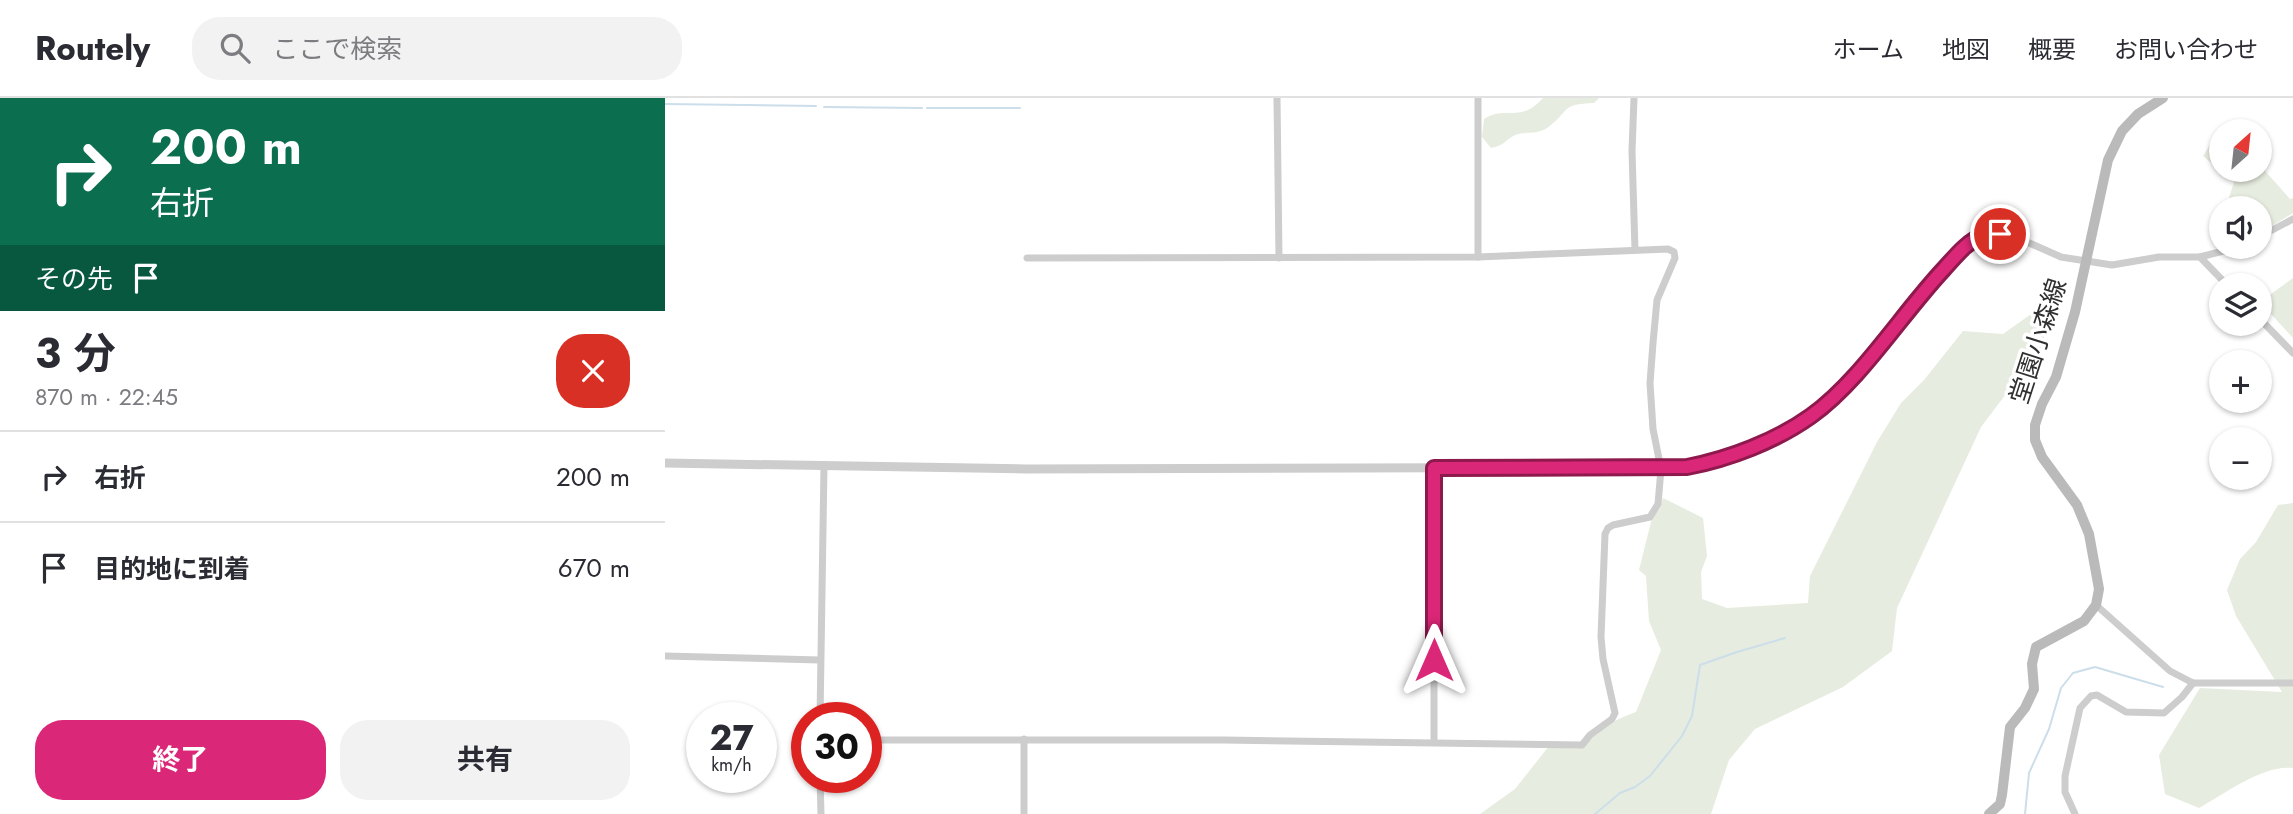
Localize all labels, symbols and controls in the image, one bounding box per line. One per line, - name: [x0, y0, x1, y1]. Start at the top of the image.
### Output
- search box: [192, 17, 682, 80]
- text: Routely: [35, 25, 150, 72]
- icon: search: [216, 29, 254, 67]
- text: ここで検索: [272, 30, 402, 68]
- text: ホーム: [1833, 32, 1904, 67]
- text: 地図: [1942, 32, 1990, 67]
- text: 概要: [2028, 32, 2076, 67]
- text: お問い合わせ: [2114, 32, 2258, 67]
- text: 200 m: [150, 112, 302, 182]
- north arrow: [2209, 119, 2271, 182]
- map controls: [2209, 119, 2272, 490]
- icon: right: [35, 126, 126, 217]
- text: 右折: [150, 180, 214, 226]
- button: sound: [2209, 196, 2272, 259]
- pin: [1970, 204, 2030, 264]
- icon: arrive: [1981, 215, 2019, 253]
- icon: arrive: [127, 259, 165, 297]
- text: その先: [35, 260, 113, 298]
- street label: 堂園小森線: [2000, 273, 2076, 409]
- button: layers: [2209, 273, 2272, 336]
- text: 3 分: [35, 323, 116, 384]
- button: close: [556, 334, 630, 408]
- button: +: [2209, 350, 2272, 413]
- text: 870 m · 22:45: [35, 380, 178, 414]
- button: −: [2209, 427, 2272, 490]
- icon: right: [35, 458, 73, 496]
- text: 200 m: [556, 458, 630, 496]
- text: 右折: [94, 459, 146, 497]
- icon: arrive: [35, 549, 73, 587]
- text: 670 m: [558, 549, 630, 587]
- text: 目的地に到着: [94, 550, 250, 588]
- position arrow: [1397, 623, 1471, 697]
- speed limit sign: 30: [791, 702, 882, 793]
- text: 27: [709, 713, 754, 763]
- button: 終了: [35, 720, 326, 800]
- button: 共有: [340, 720, 630, 800]
- text: km/h: [711, 752, 752, 778]

